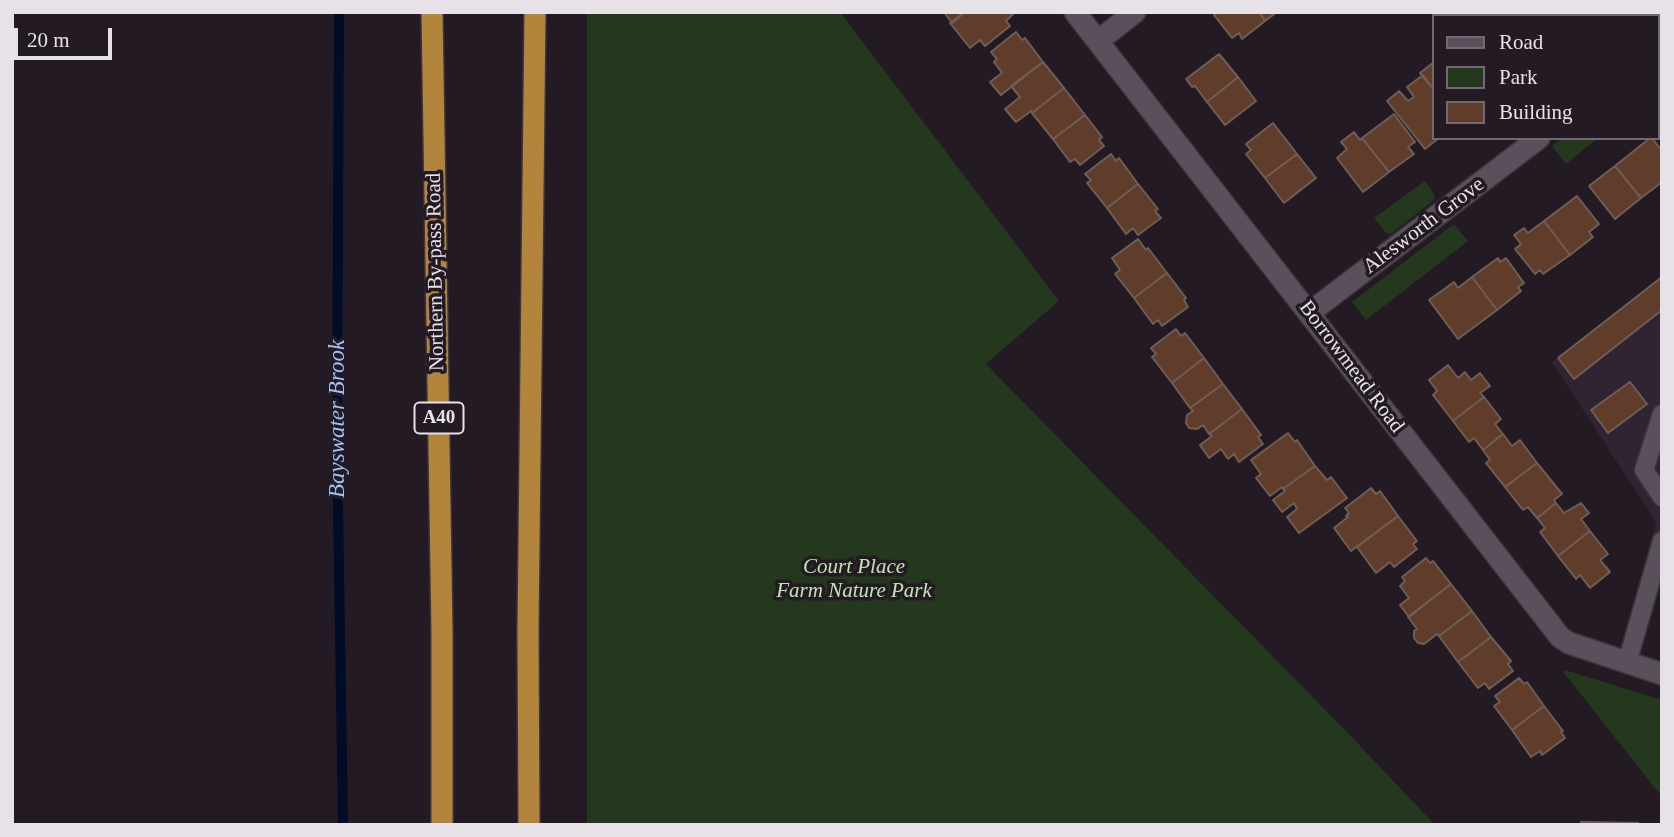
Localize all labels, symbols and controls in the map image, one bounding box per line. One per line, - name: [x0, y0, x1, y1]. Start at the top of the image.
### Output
- scale bar: [18, 14, 116, 58]
- legend: [1432, 14, 1660, 140]
- text: 20 m: [27, 28, 70, 52]
- text: Road: [1499, 30, 1543, 54]
- text: Park: [1499, 65, 1538, 89]
- text: Building: [1499, 100, 1573, 124]
- street label: Alesworth Grove: [1358, 172, 1490, 280]
- street label: Northern By-pass Road: [422, 173, 450, 371]
- street label: Borrowmead Road: [1293, 296, 1409, 438]
- water label: Bayswater Brook: [324, 340, 352, 498]
- road number: A40: [414, 402, 464, 434]
- park label: Court Place Farm Nature Park: [776, 554, 932, 604]

